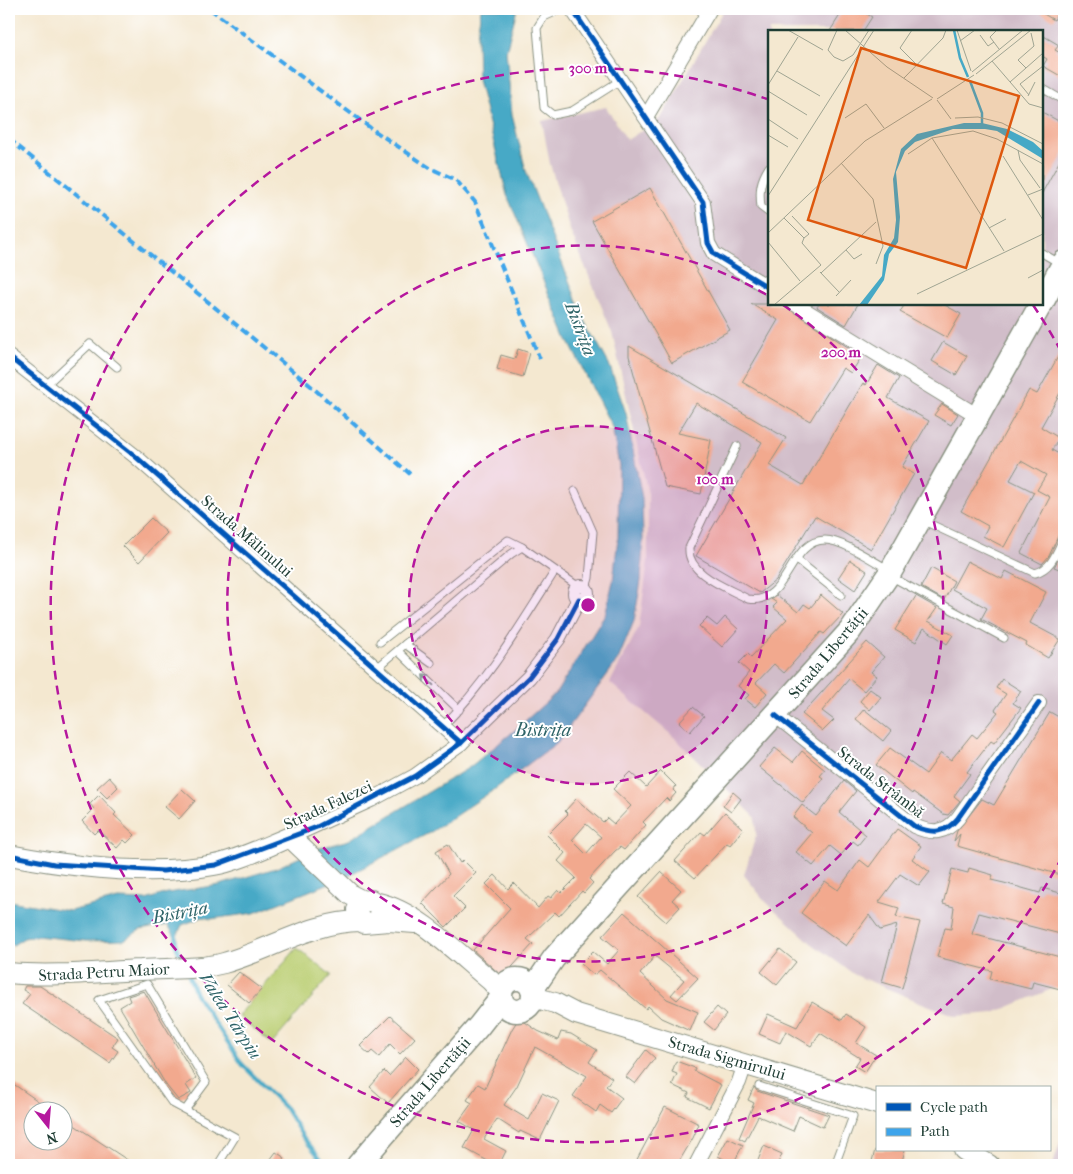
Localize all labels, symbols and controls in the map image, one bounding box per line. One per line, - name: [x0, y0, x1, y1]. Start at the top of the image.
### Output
- inset map: [768, 30, 1043, 305]
- text: 300 m: [569, 59, 608, 77]
- water label: Bistrița: [560, 298, 600, 359]
- text: 200 m: [821, 343, 861, 361]
- text: 100 m: [696, 470, 734, 488]
- street label: Strada Mălinului: [197, 491, 297, 581]
- centre of rings: [579, 596, 597, 614]
- street label: Strada Libertății: [784, 603, 873, 703]
- one-way arrow: [422, 674, 434, 687]
- water label: Bistrița: [514, 720, 571, 741]
- street label: Strada Strâmbă: [834, 742, 929, 822]
- street label: Strada Falezei: [281, 776, 376, 834]
- water label: Bistrița: [149, 897, 210, 929]
- street label: Strada Petru Maior: [38, 959, 170, 985]
- water label: Valea Tărpiu: [194, 969, 266, 1063]
- street label: Strada Sigmirului: [666, 1032, 788, 1084]
- street label: Strada Libertății: [386, 1033, 475, 1132]
- legend: [876, 1086, 1050, 1152]
- text: Cycle path: [920, 1098, 988, 1116]
- north arrow: [22, 1102, 72, 1152]
- text: Path: [920, 1122, 950, 1140]
- text: N: [44, 1128, 59, 1148]

